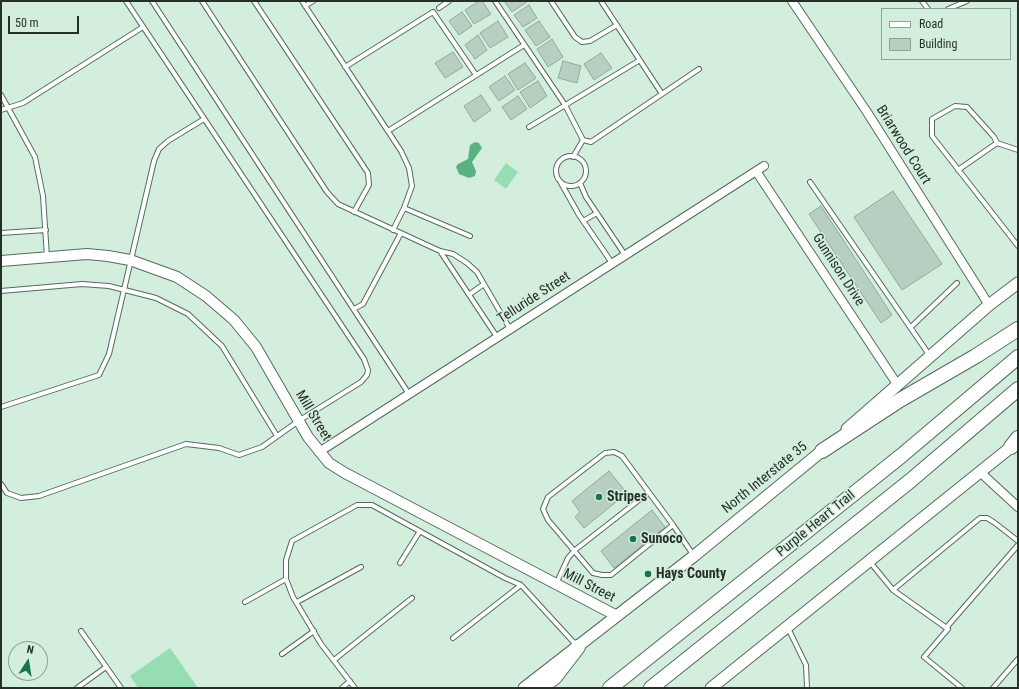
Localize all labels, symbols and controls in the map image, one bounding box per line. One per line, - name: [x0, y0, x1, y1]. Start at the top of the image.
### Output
- scale bar: [10, 8, 81, 34]
- legend: [881, 8, 1011, 60]
- text: 50 m: [15, 16, 39, 30]
- text: Road: [919, 17, 943, 31]
- text: Building: [919, 37, 957, 51]
- street label: Briarwood Court: [872, 102, 934, 188]
- street label: Gunnison Drive: [808, 231, 868, 309]
- street label: Telluride Street: [494, 268, 574, 328]
- street label: Mill Street: [291, 388, 335, 444]
- street label: North Interstate 35: [719, 439, 811, 517]
- street label: Purple Heart Trail: [773, 487, 859, 561]
- place label: Stripes: [607, 489, 647, 505]
- marker: Stripes: [594, 492, 604, 502]
- place label: Sunoco: [641, 531, 683, 547]
- marker: Sunoco: [628, 534, 638, 544]
- street label: Mill Street: [560, 566, 618, 606]
- place label: Hays County: [656, 566, 726, 582]
- marker: Hays County: [643, 569, 653, 579]
- north arrow: [8, 641, 48, 681]
- text: N: [26, 643, 35, 657]

